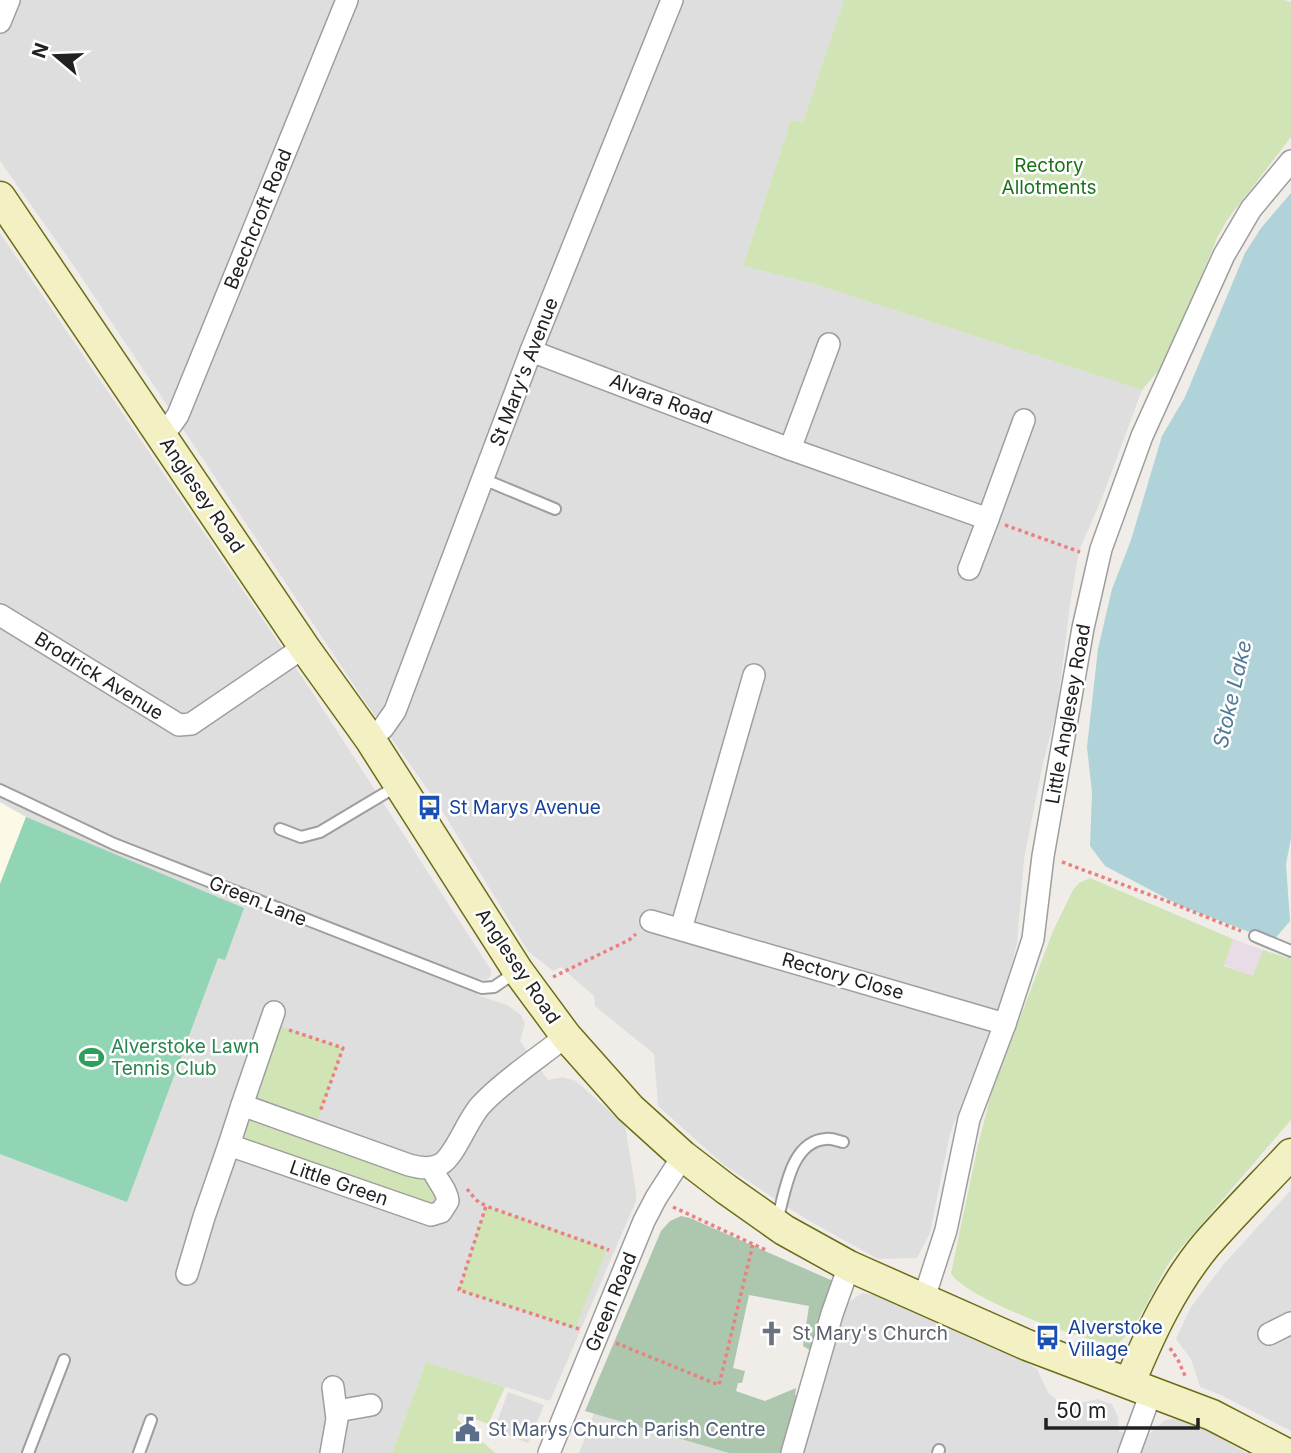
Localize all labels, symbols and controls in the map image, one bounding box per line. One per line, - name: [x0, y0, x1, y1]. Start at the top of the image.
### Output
- north arrow: [21, 21, 91, 91]
- text: N: [27, 40, 54, 61]
- street label: Beechcroft Road: [219, 145, 297, 293]
- park label: Rectory Allotments: [1002, 154, 1096, 199]
- street label: St Mary's Avenue: [485, 294, 563, 450]
- street label: Alvara Road: [606, 369, 716, 429]
- street label: Anglesey Road: [155, 433, 249, 557]
- street label: Little Anglesey Road: [1041, 622, 1095, 806]
- street label: Brodrick Avenue: [30, 627, 168, 725]
- water label: Stoke Lake: [1207, 638, 1257, 750]
- bus stop icon: St Marys Avenue: [415, 793, 443, 821]
- place label: St Marys Avenue: [449, 796, 601, 819]
- street label: Green Lane: [206, 871, 310, 931]
- street label: Anglesey Road: [471, 904, 565, 1028]
- street label: Rectory Close: [779, 948, 907, 1004]
- place label: Alverstoke Lawn Tennis Club: [111, 1035, 259, 1080]
- sports icon: Alverstoke Lawn Tennis Club: [77, 1043, 105, 1071]
- street label: Little Green: [287, 1155, 391, 1211]
- street label: Green Road: [581, 1249, 641, 1355]
- place label: Alverstoke Village: [1068, 1316, 1163, 1361]
- church icon: St Mary's Church: [758, 1319, 786, 1347]
- place label: St Mary's Church: [792, 1322, 948, 1345]
- bus stop icon: Alverstoke Village: [1034, 1324, 1062, 1352]
- scale bar: [1046, 1386, 1198, 1430]
- text: 50 m: [1056, 1398, 1106, 1423]
- public building icon: St Marys Church Parish Centre: [454, 1415, 482, 1443]
- place label: St Marys Church Parish Centre: [488, 1418, 765, 1441]

